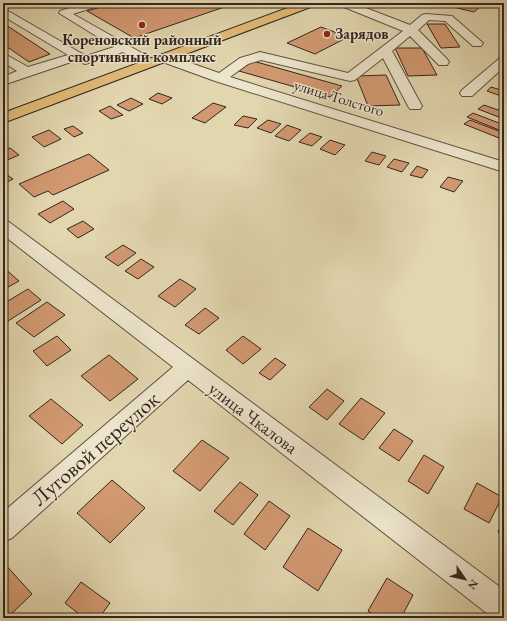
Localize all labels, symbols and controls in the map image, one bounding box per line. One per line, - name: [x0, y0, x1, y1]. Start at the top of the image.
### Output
- marker: Кореновский районный спортивный комплекс: [137, 20, 147, 30]
- place label: Зарядов: [335, 24, 389, 43]
- marker: Зарядов: [322, 29, 332, 39]
- place label: Кореновский районный спортивный комплекс: [62, 30, 222, 66]
- street label: улица Толстого: [292, 75, 386, 120]
- street label: улица Чкалова: [204, 377, 303, 459]
- street label: Луговой переулок: [25, 384, 166, 512]
- north arrow: [445, 559, 485, 599]
- text: N: [465, 577, 482, 592]

